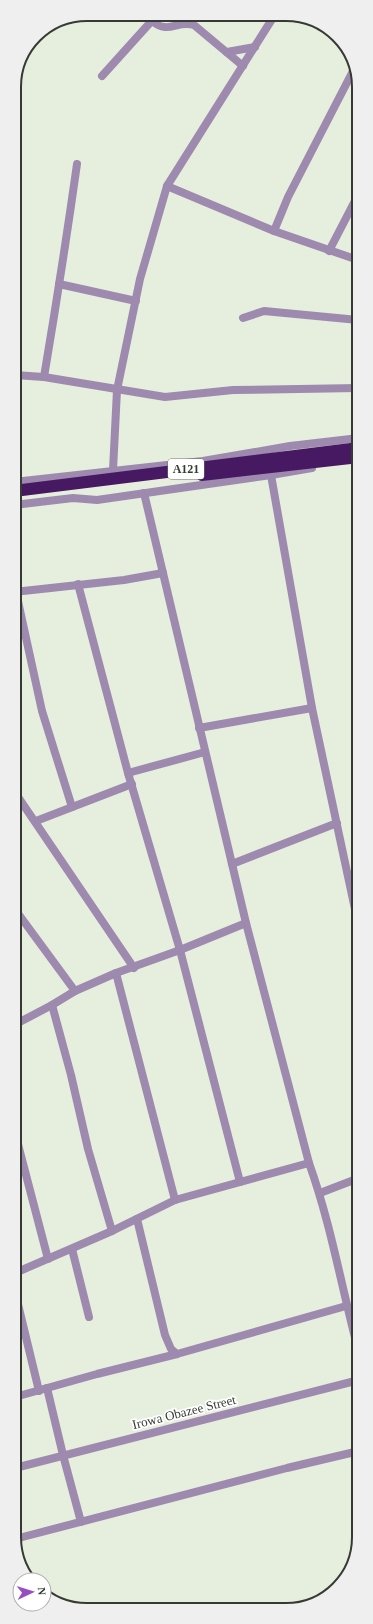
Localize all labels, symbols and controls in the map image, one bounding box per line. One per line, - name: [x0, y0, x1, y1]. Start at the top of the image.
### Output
- road number: A121: [168, 459, 204, 479]
- street label: Irowa Obazee Street: [131, 1392, 238, 1432]
- north arrow: [12, 1572, 52, 1612]
- text: N: [36, 1587, 48, 1596]

